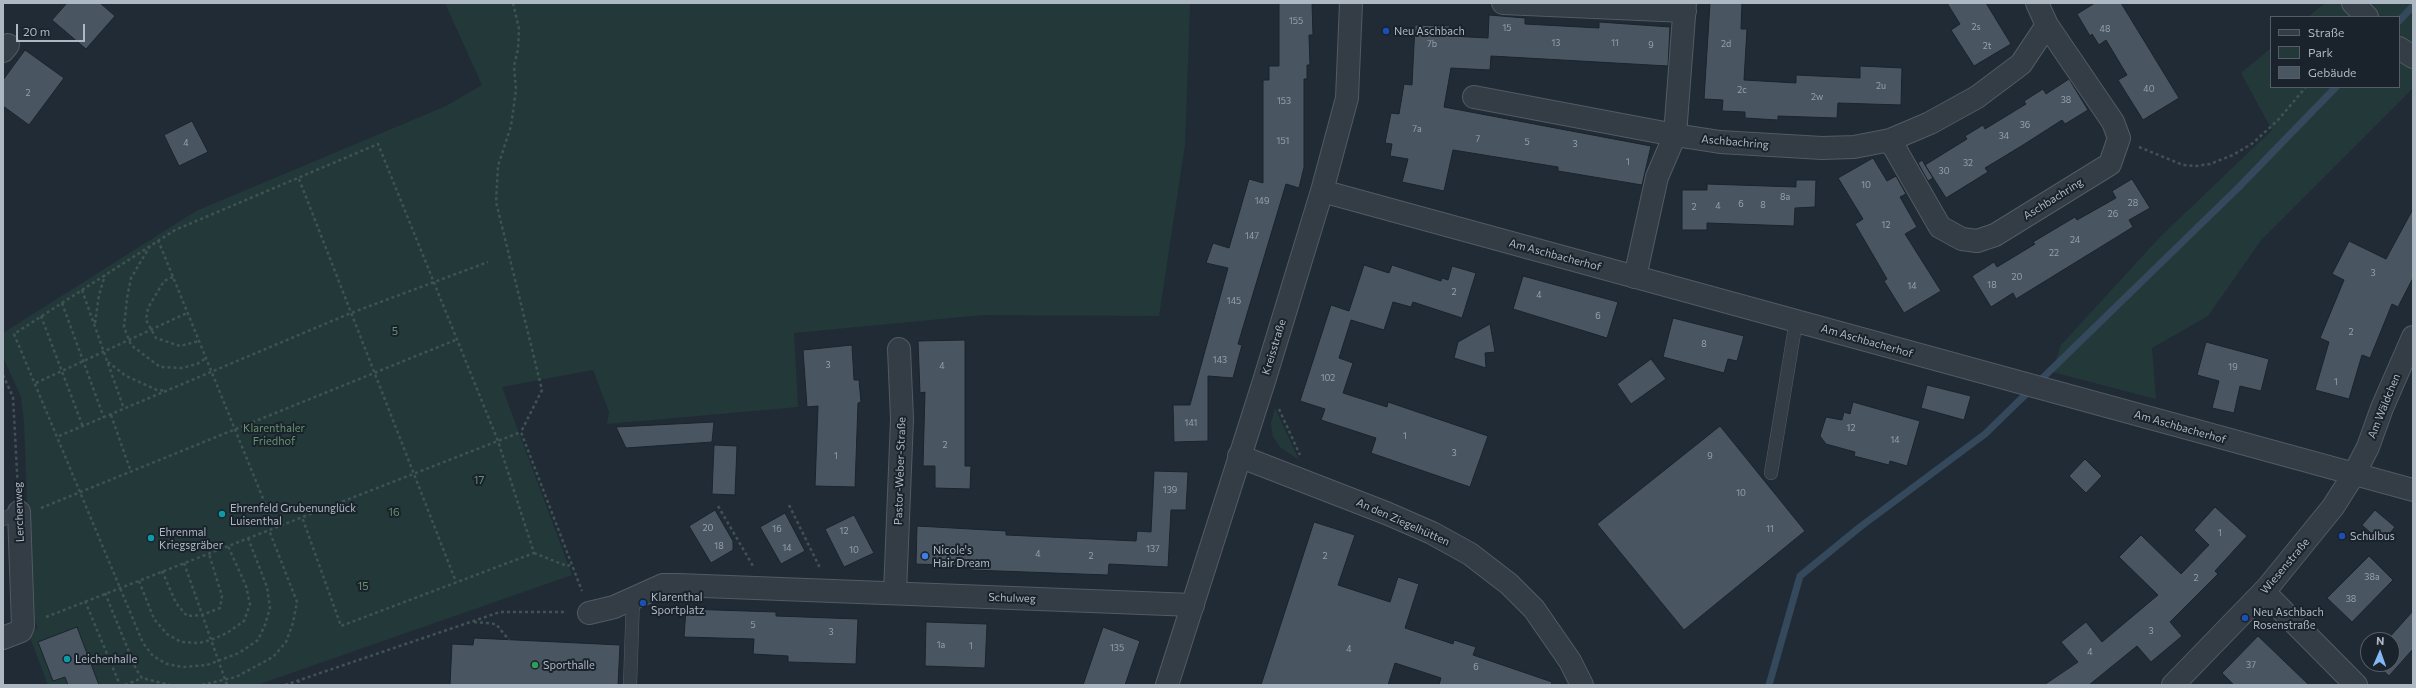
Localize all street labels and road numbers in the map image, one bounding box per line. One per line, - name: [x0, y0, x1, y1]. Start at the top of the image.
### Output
- street label: Aschbachring: [1701, 132, 1769, 152]
- street label: Aschbachring: [2021, 175, 2085, 223]
- street label: Am Aschbacherhof: [1507, 236, 1603, 274]
- street label: Kreisstraße: [1259, 318, 1289, 376]
- street label: Am Aschbacherhof: [1820, 322, 1914, 360]
- street label: Am Wäldchen: [2365, 372, 2403, 440]
- street label: Am Aschbacherhof: [2133, 408, 2227, 446]
- street label: Pastor-Weber-Straße: [892, 417, 908, 525]
- street label: Lerchenweg: [11, 482, 27, 542]
- street label: An den Ziegelhütten: [1354, 496, 1452, 548]
- street label: Wiesenstraße: [2258, 535, 2312, 597]
- street label: Schulweg: [988, 591, 1036, 605]

